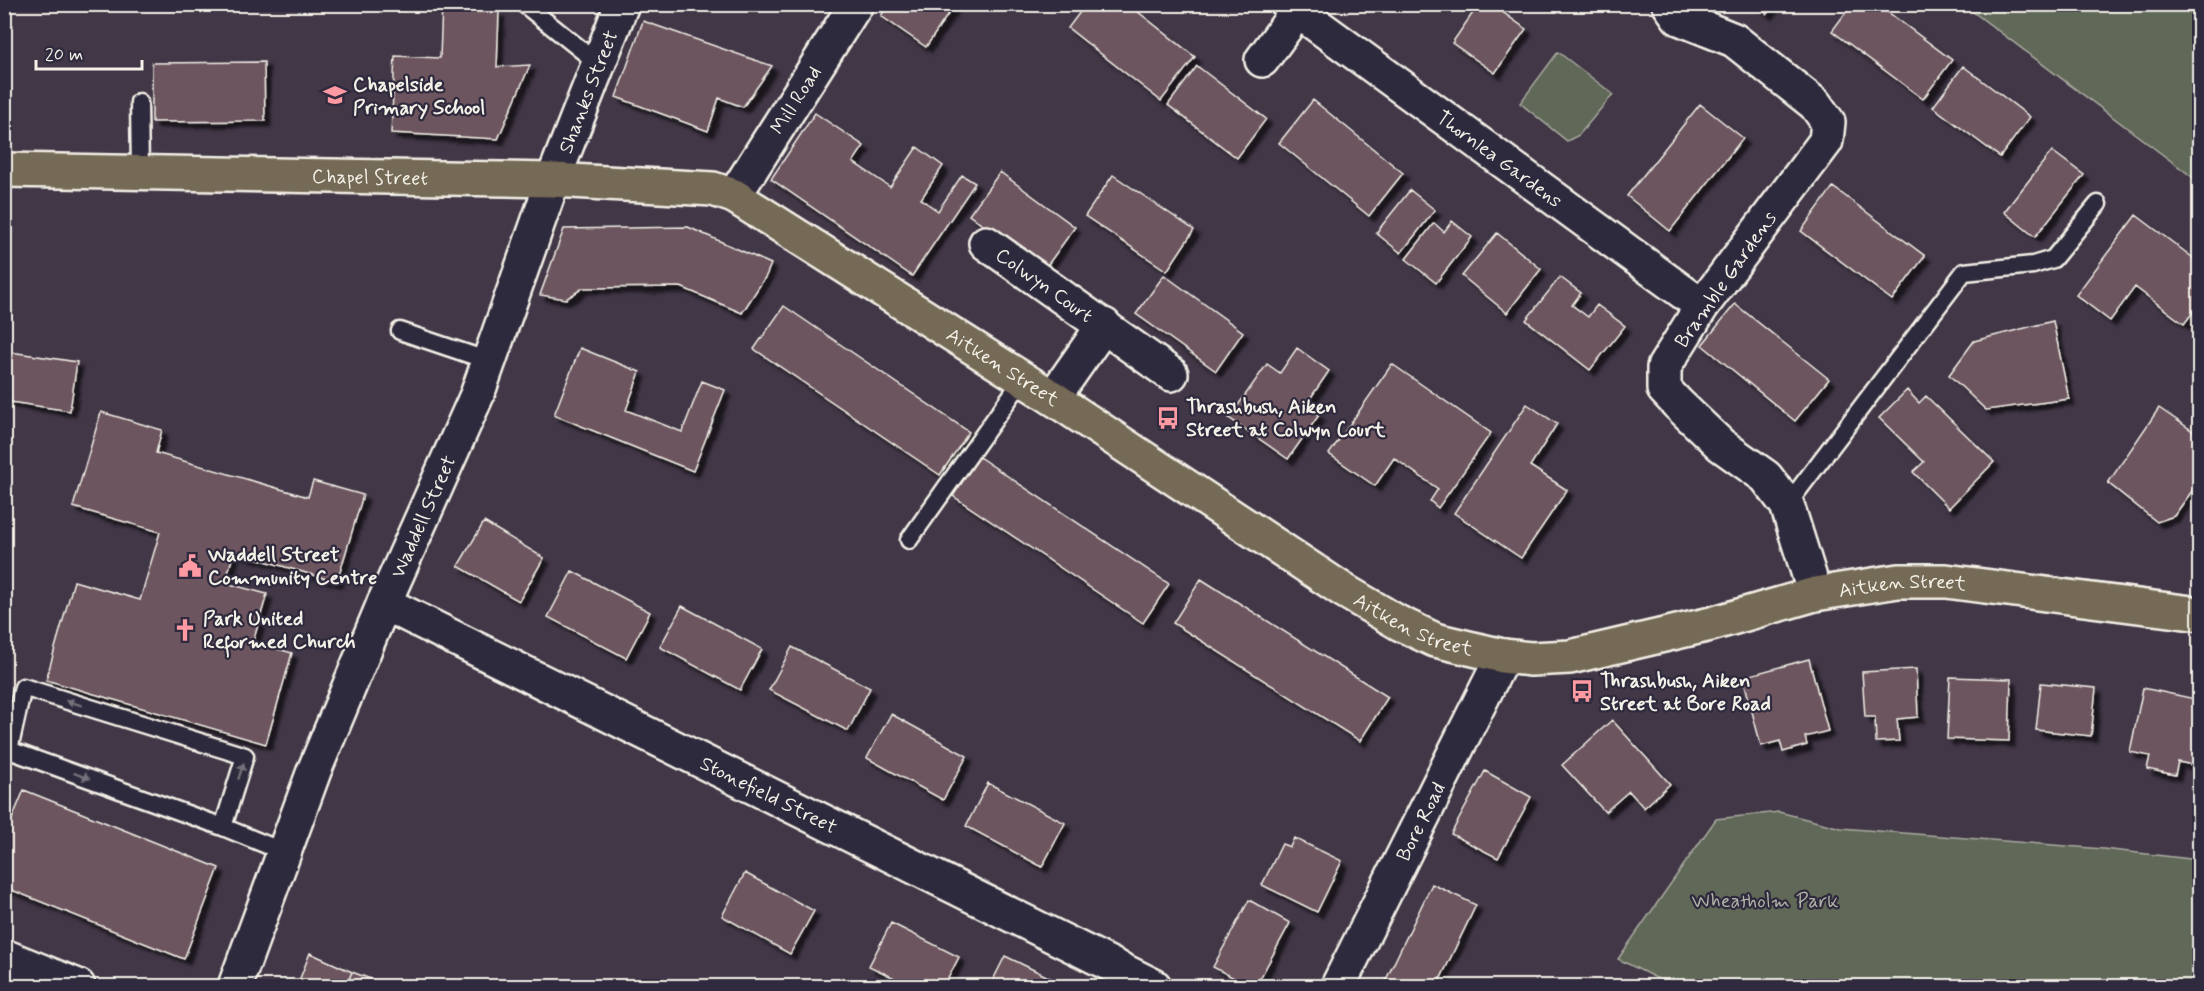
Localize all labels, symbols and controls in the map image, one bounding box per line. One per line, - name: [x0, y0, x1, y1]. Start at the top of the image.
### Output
- street label: Shanks Street: [553, 26, 625, 158]
- scale bar: [36, 33, 142, 71]
- text: 20 m: [45, 43, 83, 67]
- street label: Mill Road: [765, 61, 828, 140]
- place label: Chapelside Primary School: [353, 72, 485, 122]
- school or university icon: Chapelside Primary School: [322, 82, 348, 108]
- street label: Thornlea Gardens: [1430, 105, 1567, 215]
- street label: Chapel Street: [312, 164, 428, 193]
- street label: Bramble Gardens: [1669, 206, 1784, 353]
- street label: Colwyn Court: [990, 242, 1098, 330]
- street label: Aitken Street: [941, 322, 1064, 414]
- place label: Thrashbush, Aiken Street at Colwyn Court: [1186, 394, 1387, 444]
- bus stop icon: Thrashbush, Aiken Street at Colwyn Court: [1155, 405, 1181, 431]
- street label: Waddell Street: [385, 451, 463, 582]
- place label: Waddell Street Community Centre: [207, 542, 377, 592]
- public building icon: Waddell Street Community Centre: [177, 553, 203, 579]
- street label: Aitken Street: [1837, 568, 1968, 605]
- street label: Aitken Street: [1348, 587, 1476, 664]
- place label: Park United Reformed Church: [203, 606, 356, 658]
- church icon: Park United Reformed Church: [172, 617, 198, 643]
- place label: Thrashbush, Aiken Street at Bore Road: [1600, 668, 1771, 718]
- bus stop icon: Thrashbush, Aiken Street at Bore Road: [1569, 678, 1595, 704]
- one-way arrow: [65, 698, 83, 707]
- street label: Stonefield Street: [695, 750, 841, 841]
- one-way arrow: [237, 762, 246, 780]
- one-way arrow: [73, 772, 91, 781]
- street label: Bore Road: [1391, 778, 1453, 866]
- park label: Wheatholm Park: [1692, 888, 1838, 915]

